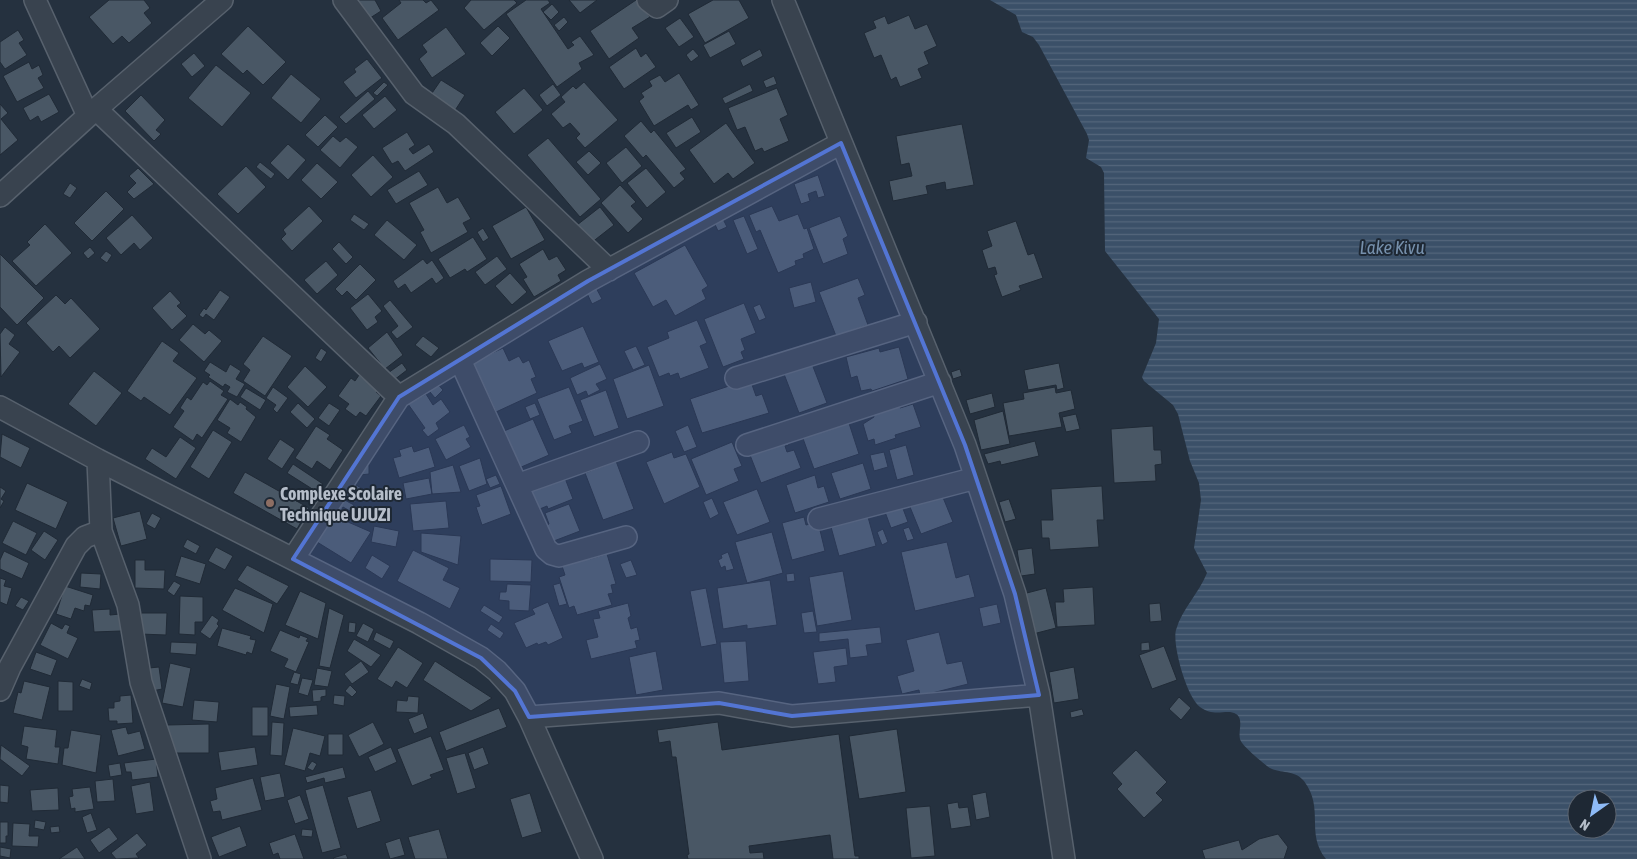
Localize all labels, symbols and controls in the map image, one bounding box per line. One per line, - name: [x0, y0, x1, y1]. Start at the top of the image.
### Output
- water label: Lake Kivu: [1359, 236, 1425, 258]
- place label: Complexe Scolaire Technique UJUZI: [280, 483, 402, 525]
- marker: Complexe Scolaire Technique UJUZI: [264, 497, 276, 509]
- north arrow: [1567, 789, 1617, 839]
- text: N: [1577, 816, 1593, 834]

